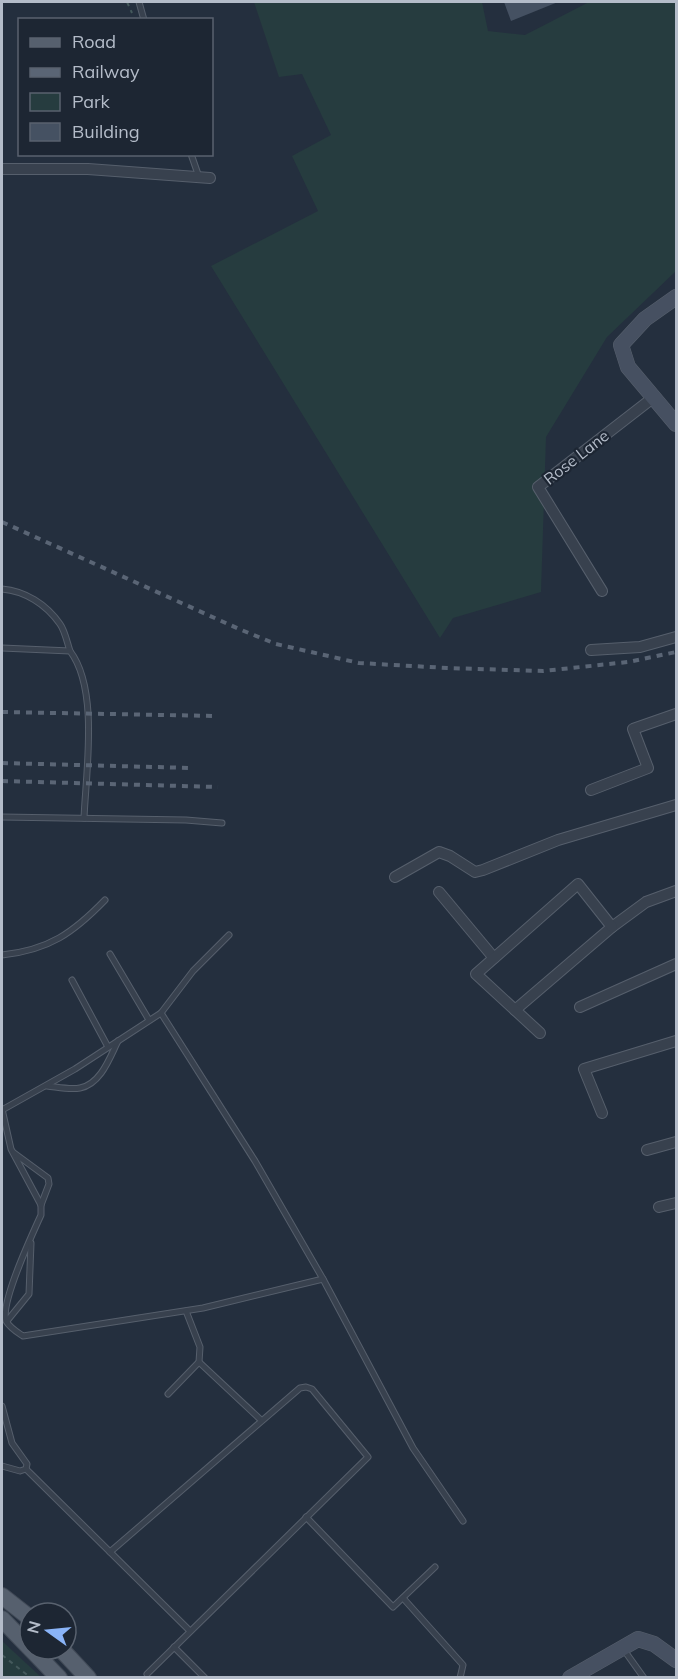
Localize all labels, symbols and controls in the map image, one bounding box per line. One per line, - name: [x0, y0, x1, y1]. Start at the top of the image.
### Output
- legend: [18, 18, 213, 156]
- text: Road: [72, 30, 116, 53]
- text: Railway: [72, 60, 140, 83]
- text: Park: [72, 90, 111, 113]
- text: Building: [72, 120, 140, 143]
- street label: Rose Lane: [539, 425, 613, 489]
- north arrow: [18, 1601, 78, 1661]
- text: N: [22, 1619, 45, 1636]

